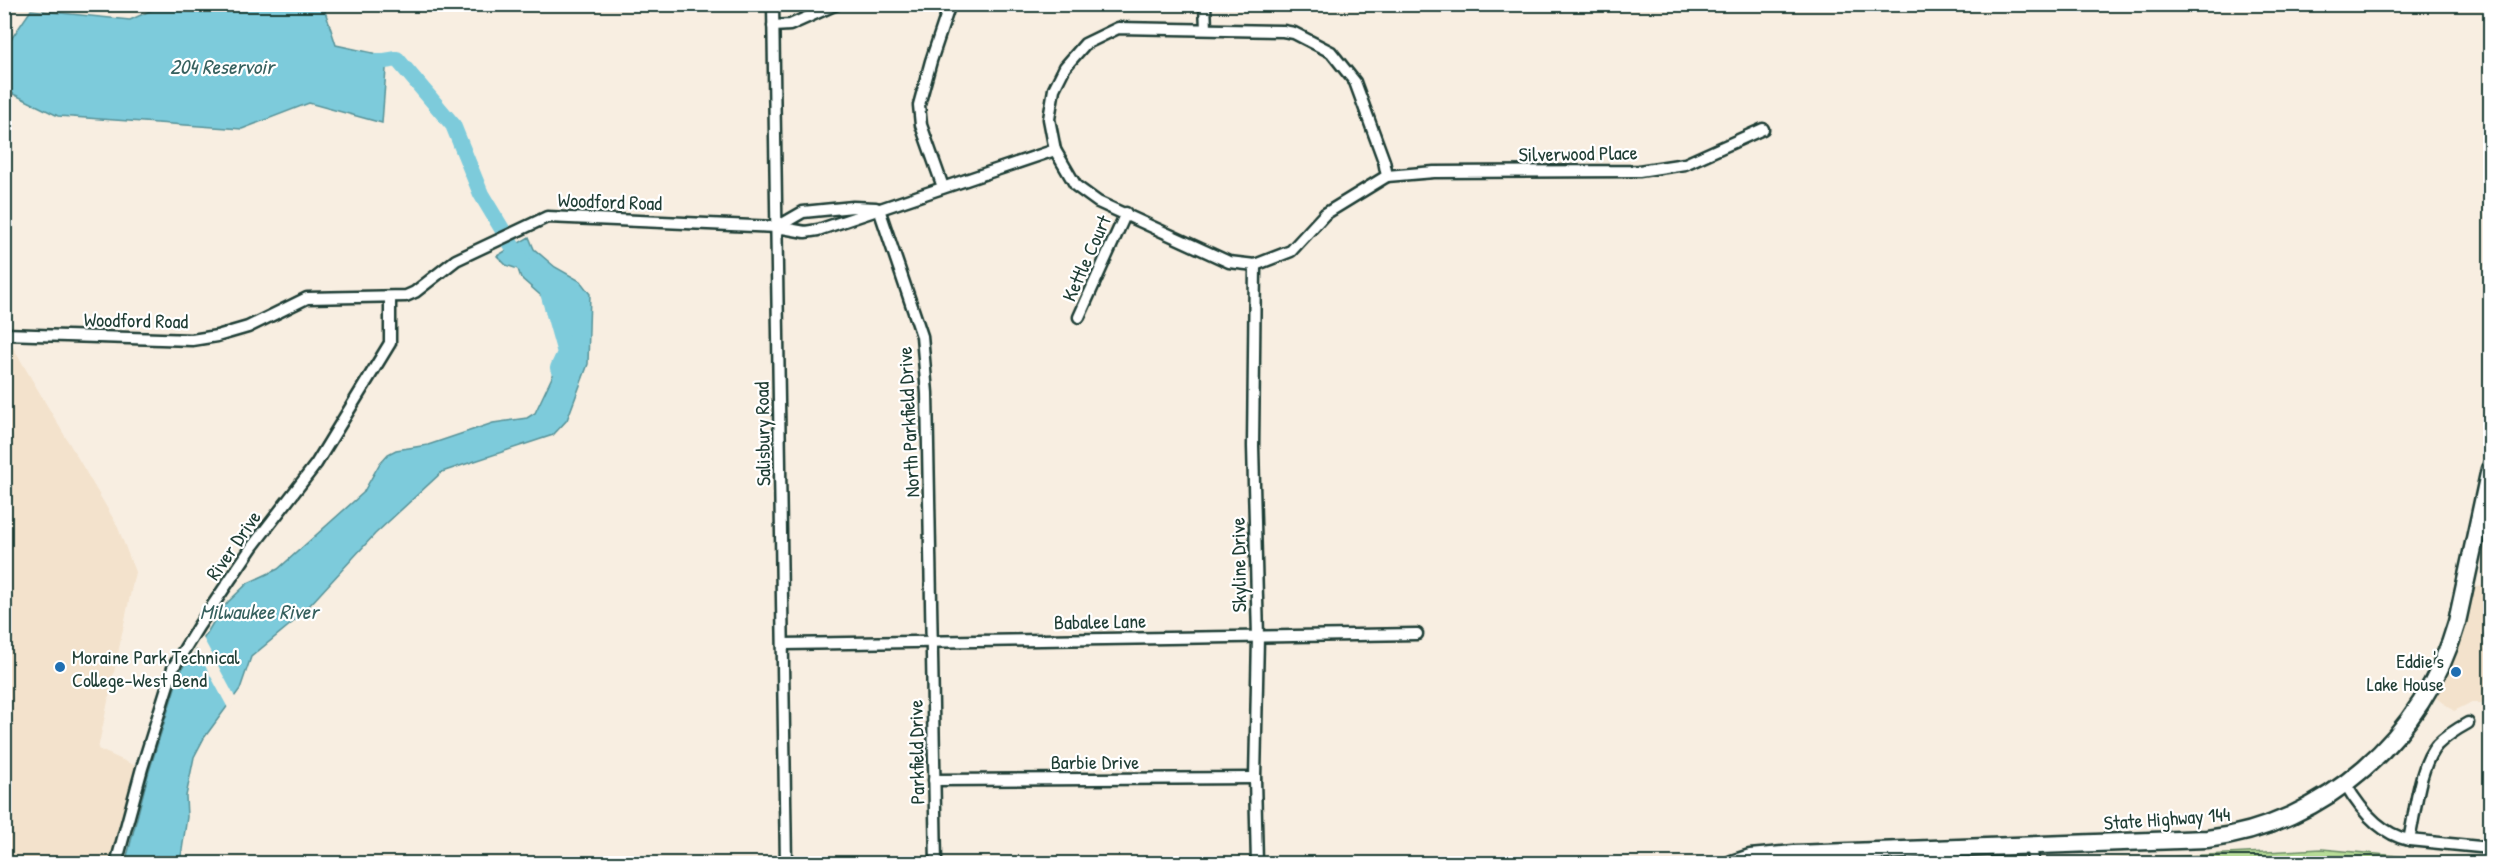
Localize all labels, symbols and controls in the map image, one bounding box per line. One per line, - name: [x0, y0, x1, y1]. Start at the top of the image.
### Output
- water label: 204 Reservoir: [170, 52, 277, 81]
- street label: Silverwood Place: [1518, 138, 1638, 168]
- street label: Woodford Road: [557, 186, 663, 216]
- street label: Kettle Court: [1055, 210, 1117, 305]
- street label: Woodford Road: [84, 306, 189, 334]
- street label: North Parkfield Drive: [891, 346, 925, 498]
- street label: Salisbury Road: [748, 381, 776, 486]
- street label: River Drive: [199, 505, 267, 585]
- street label: Skyline Drive: [1224, 517, 1252, 613]
- water label: Milwaukee River: [200, 597, 321, 626]
- street label: Babalee Lane: [1054, 607, 1146, 635]
- place label: Moraine Park Technical College-West Bend: [72, 643, 240, 693]
- place label: Eddie's Lake House: [2367, 647, 2444, 697]
- marker: Moraine Park Technical College-West Bend: [53, 660, 67, 674]
- marker: Eddie's Lake House: [2449, 665, 2463, 679]
- street label: Parkfield Drive: [902, 699, 930, 805]
- street label: Barbie Drive: [1051, 748, 1139, 775]
- street label: State Highway 144: [2103, 800, 2231, 836]

